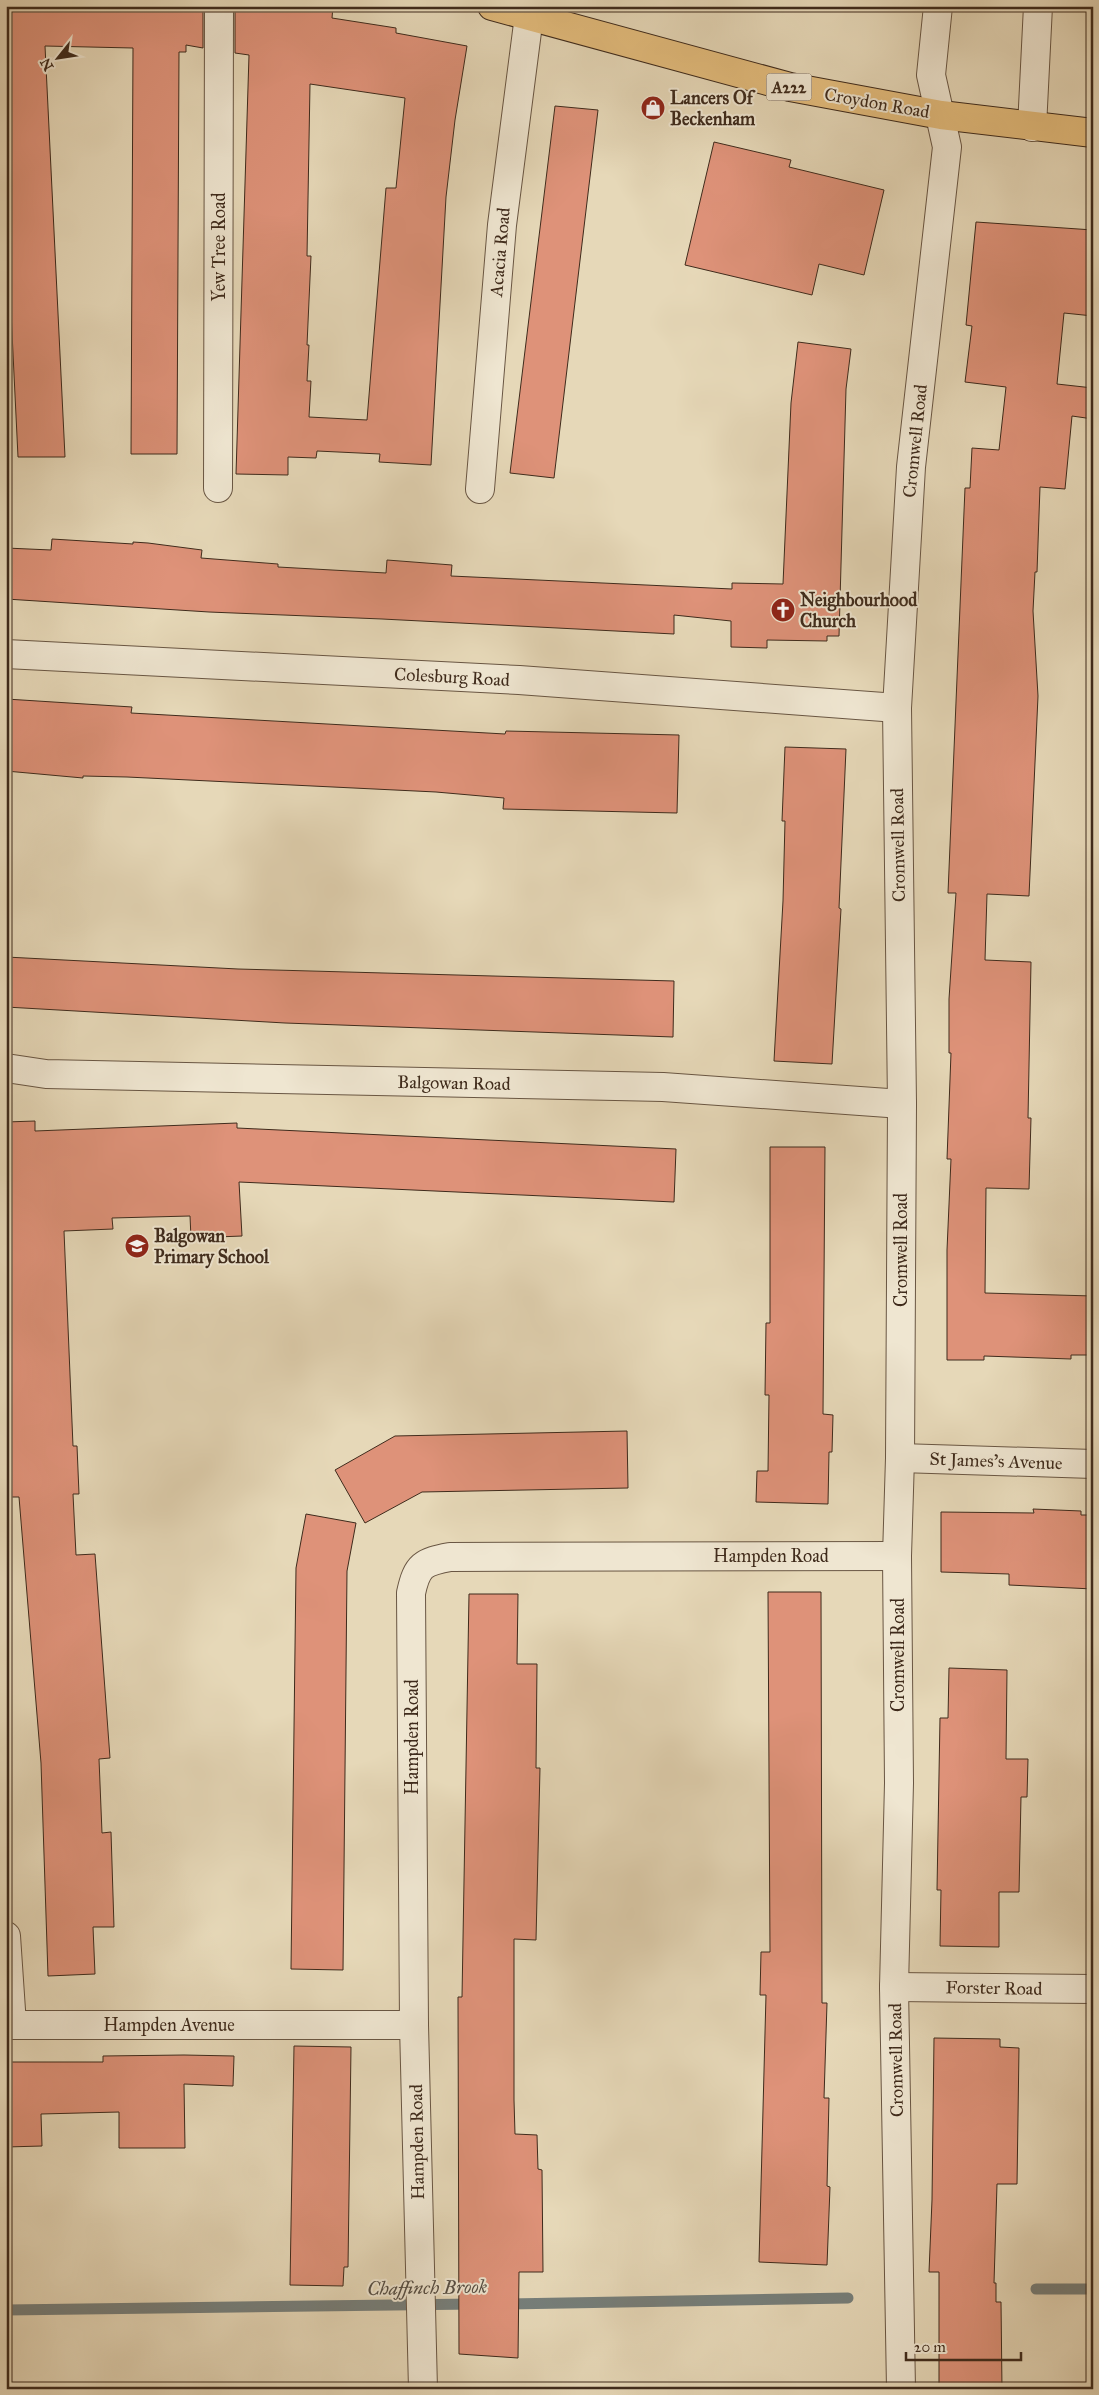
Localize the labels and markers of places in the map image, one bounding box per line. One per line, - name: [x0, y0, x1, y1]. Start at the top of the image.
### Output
- place label: Lancers Of Beckenham: [670, 87, 756, 130]
- shop icon: Lancers Of Beckenham: [640, 95, 666, 121]
- place label: Neighbourhood Church: [800, 589, 918, 632]
- church icon: Neighbourhood Church: [770, 597, 796, 623]
- place label: Balgowan Primary School: [154, 1225, 270, 1269]
- school or university icon: Balgowan Primary School: [124, 1233, 150, 1259]

